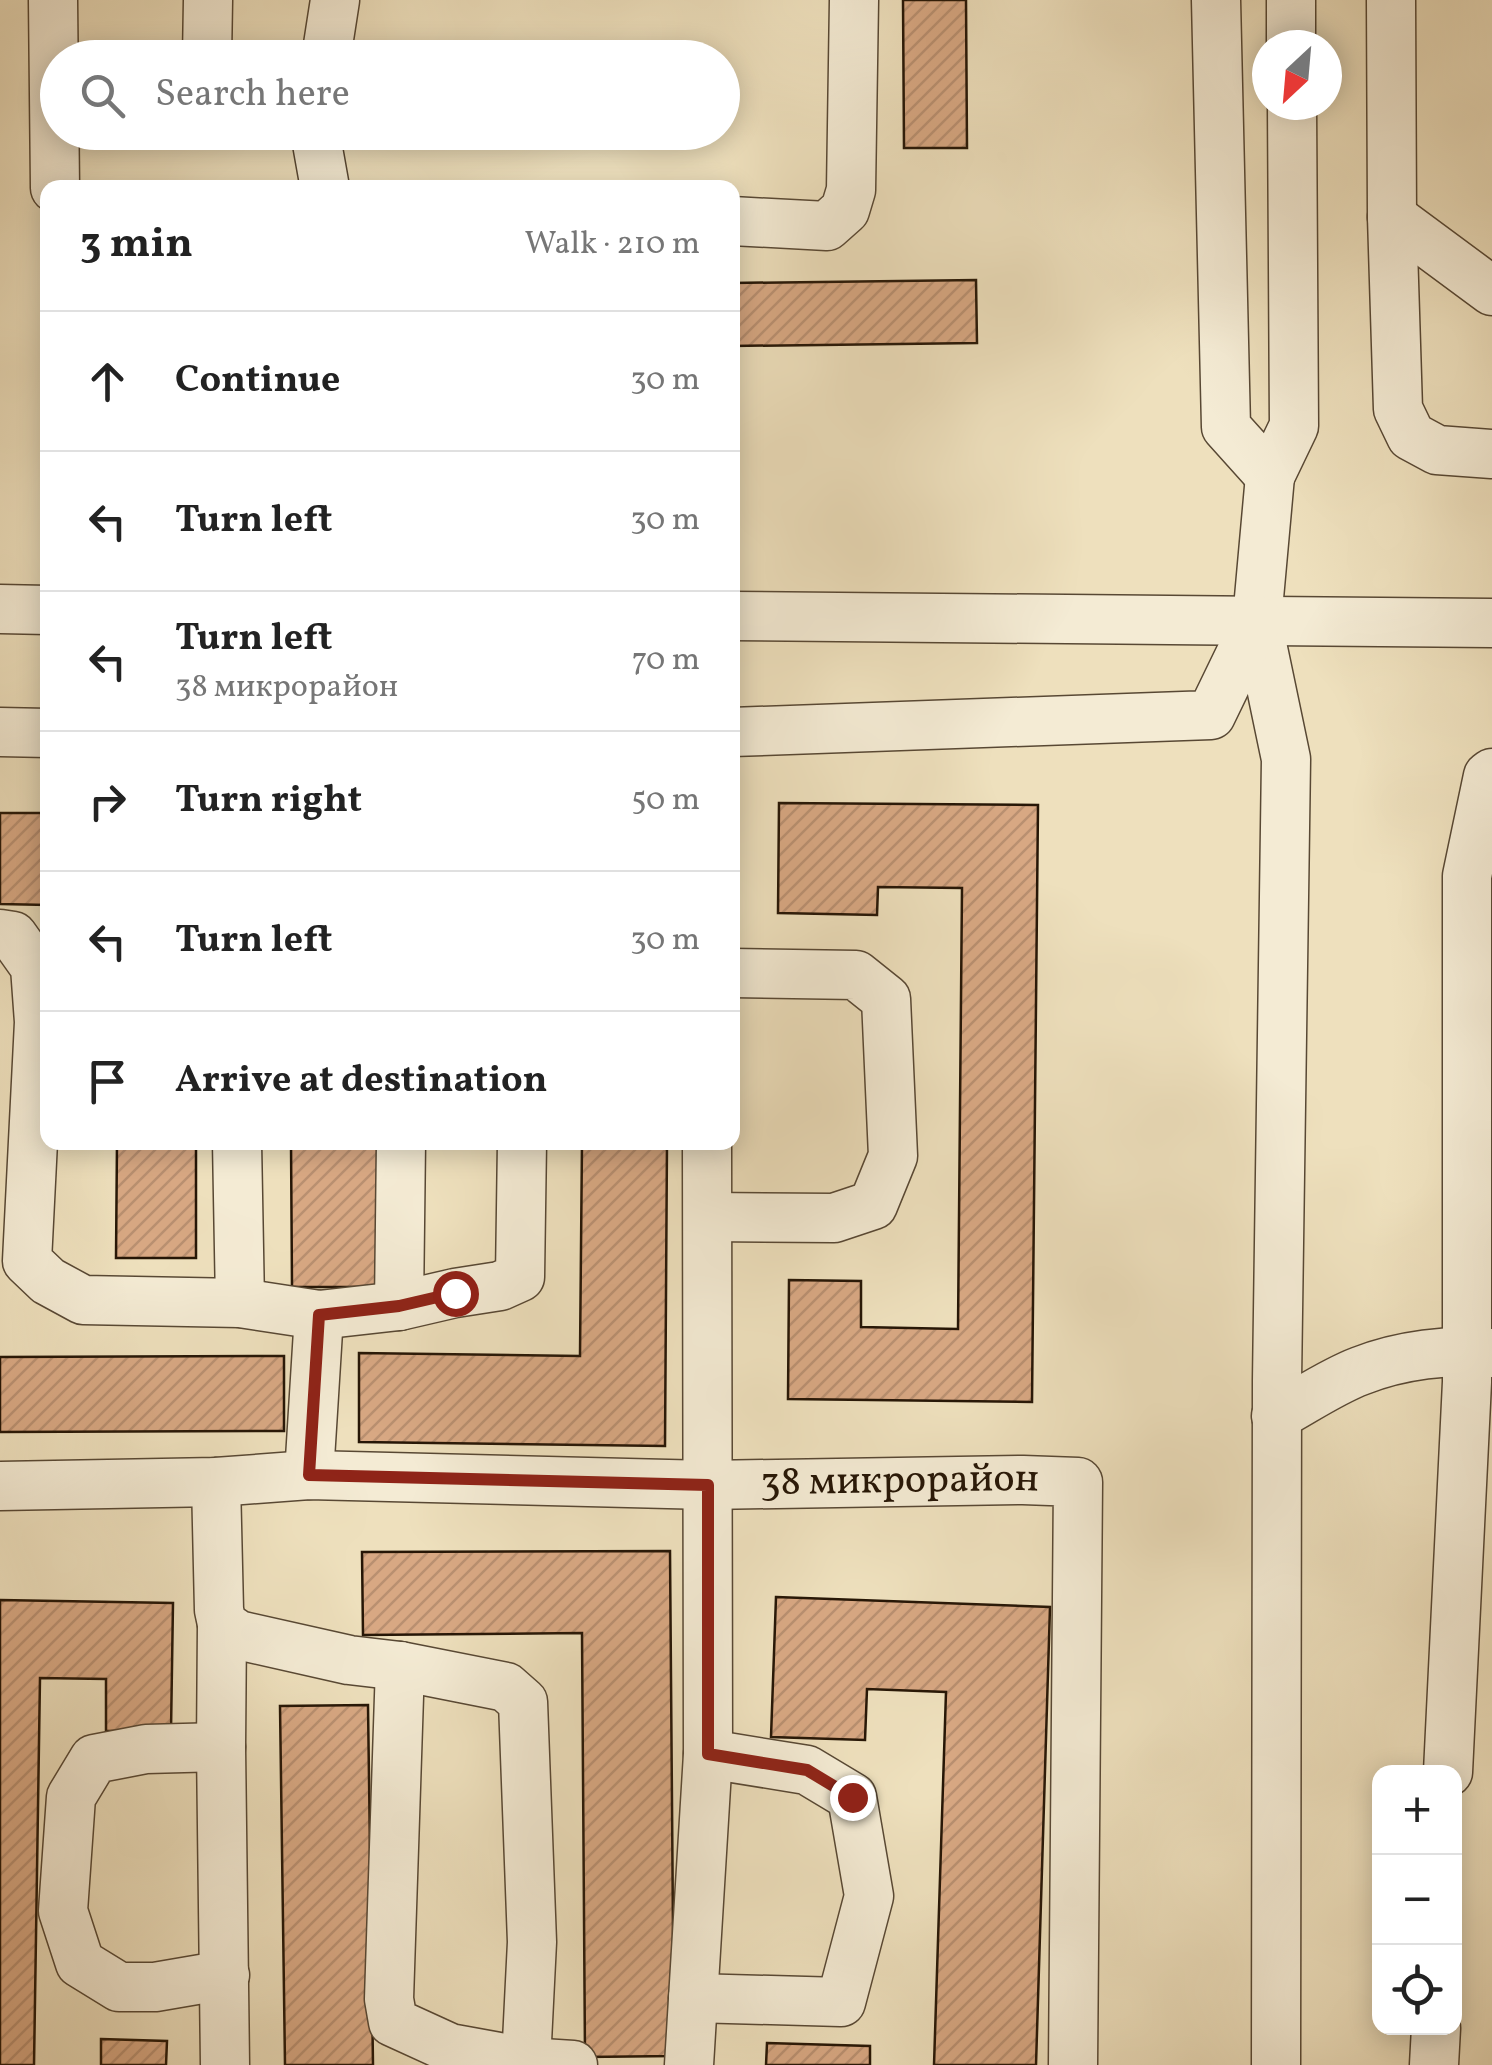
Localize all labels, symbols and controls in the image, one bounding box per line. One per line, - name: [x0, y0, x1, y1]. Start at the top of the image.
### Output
- north arrow: [1252, 30, 1342, 120]
- search box: [40, 40, 740, 150]
- icon: search: [75, 68, 130, 123]
- text: Search here: [155, 69, 350, 122]
- text: 3 min: [80, 216, 193, 275]
- text: Walk · 210 m: [525, 223, 700, 267]
- icon: ahead: [80, 354, 135, 409]
- text: Continue: [175, 355, 340, 408]
- text: 30 m: [630, 359, 700, 403]
- icon: left: [80, 494, 135, 549]
- text: Turn left: [175, 495, 332, 548]
- text: 30 m: [630, 499, 700, 543]
- text: Turn left: [175, 613, 332, 666]
- icon: left: [80, 634, 135, 689]
- text: 70 m: [632, 639, 700, 683]
- text: 38 микрорайон: [175, 666, 398, 710]
- icon: right: [80, 774, 135, 829]
- text: Turn right: [175, 775, 362, 828]
- text: 50 m: [631, 779, 700, 823]
- icon: left: [80, 914, 135, 969]
- text: Turn left: [175, 915, 332, 968]
- text: 30 m: [630, 919, 700, 963]
- icon: arrive: [80, 1054, 135, 1109]
- text: Arrive at destination: [175, 1055, 548, 1108]
- route start: [433, 1271, 479, 1317]
- street label: 38 микрорайон: [760, 1452, 1040, 1512]
- map controls: [1372, 1765, 1462, 2035]
- button: +: [1372, 1765, 1462, 1855]
- route end: [830, 1775, 876, 1821]
- button: −: [1372, 1855, 1462, 1945]
- button: locate: [1372, 1945, 1462, 2035]

